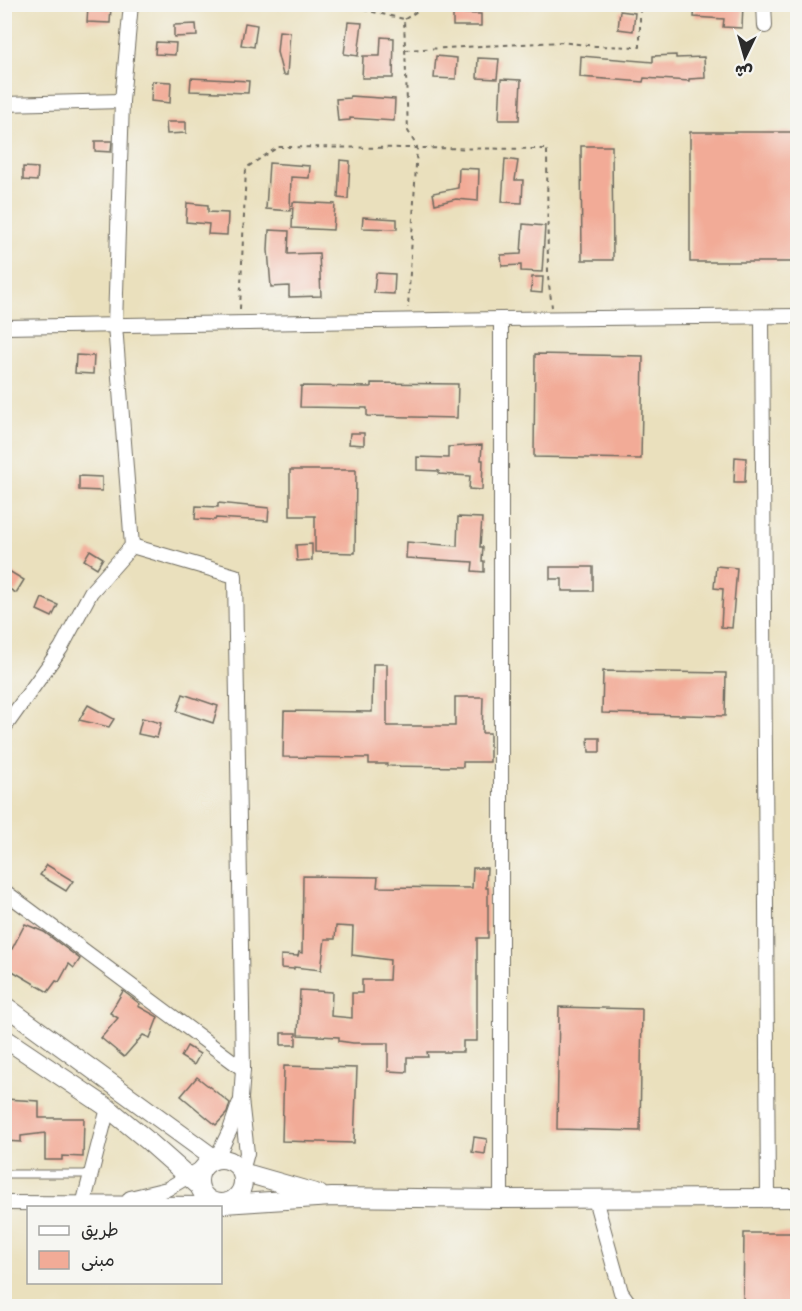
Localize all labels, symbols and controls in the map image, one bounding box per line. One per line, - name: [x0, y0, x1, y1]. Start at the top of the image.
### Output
- north arrow: [715, 27, 775, 87]
- text: ش: [734, 60, 753, 82]
- legend: [27, 1206, 222, 1284]
- text: طريق: [81, 1219, 119, 1241]
- text: مبنى: [81, 1249, 115, 1271]

